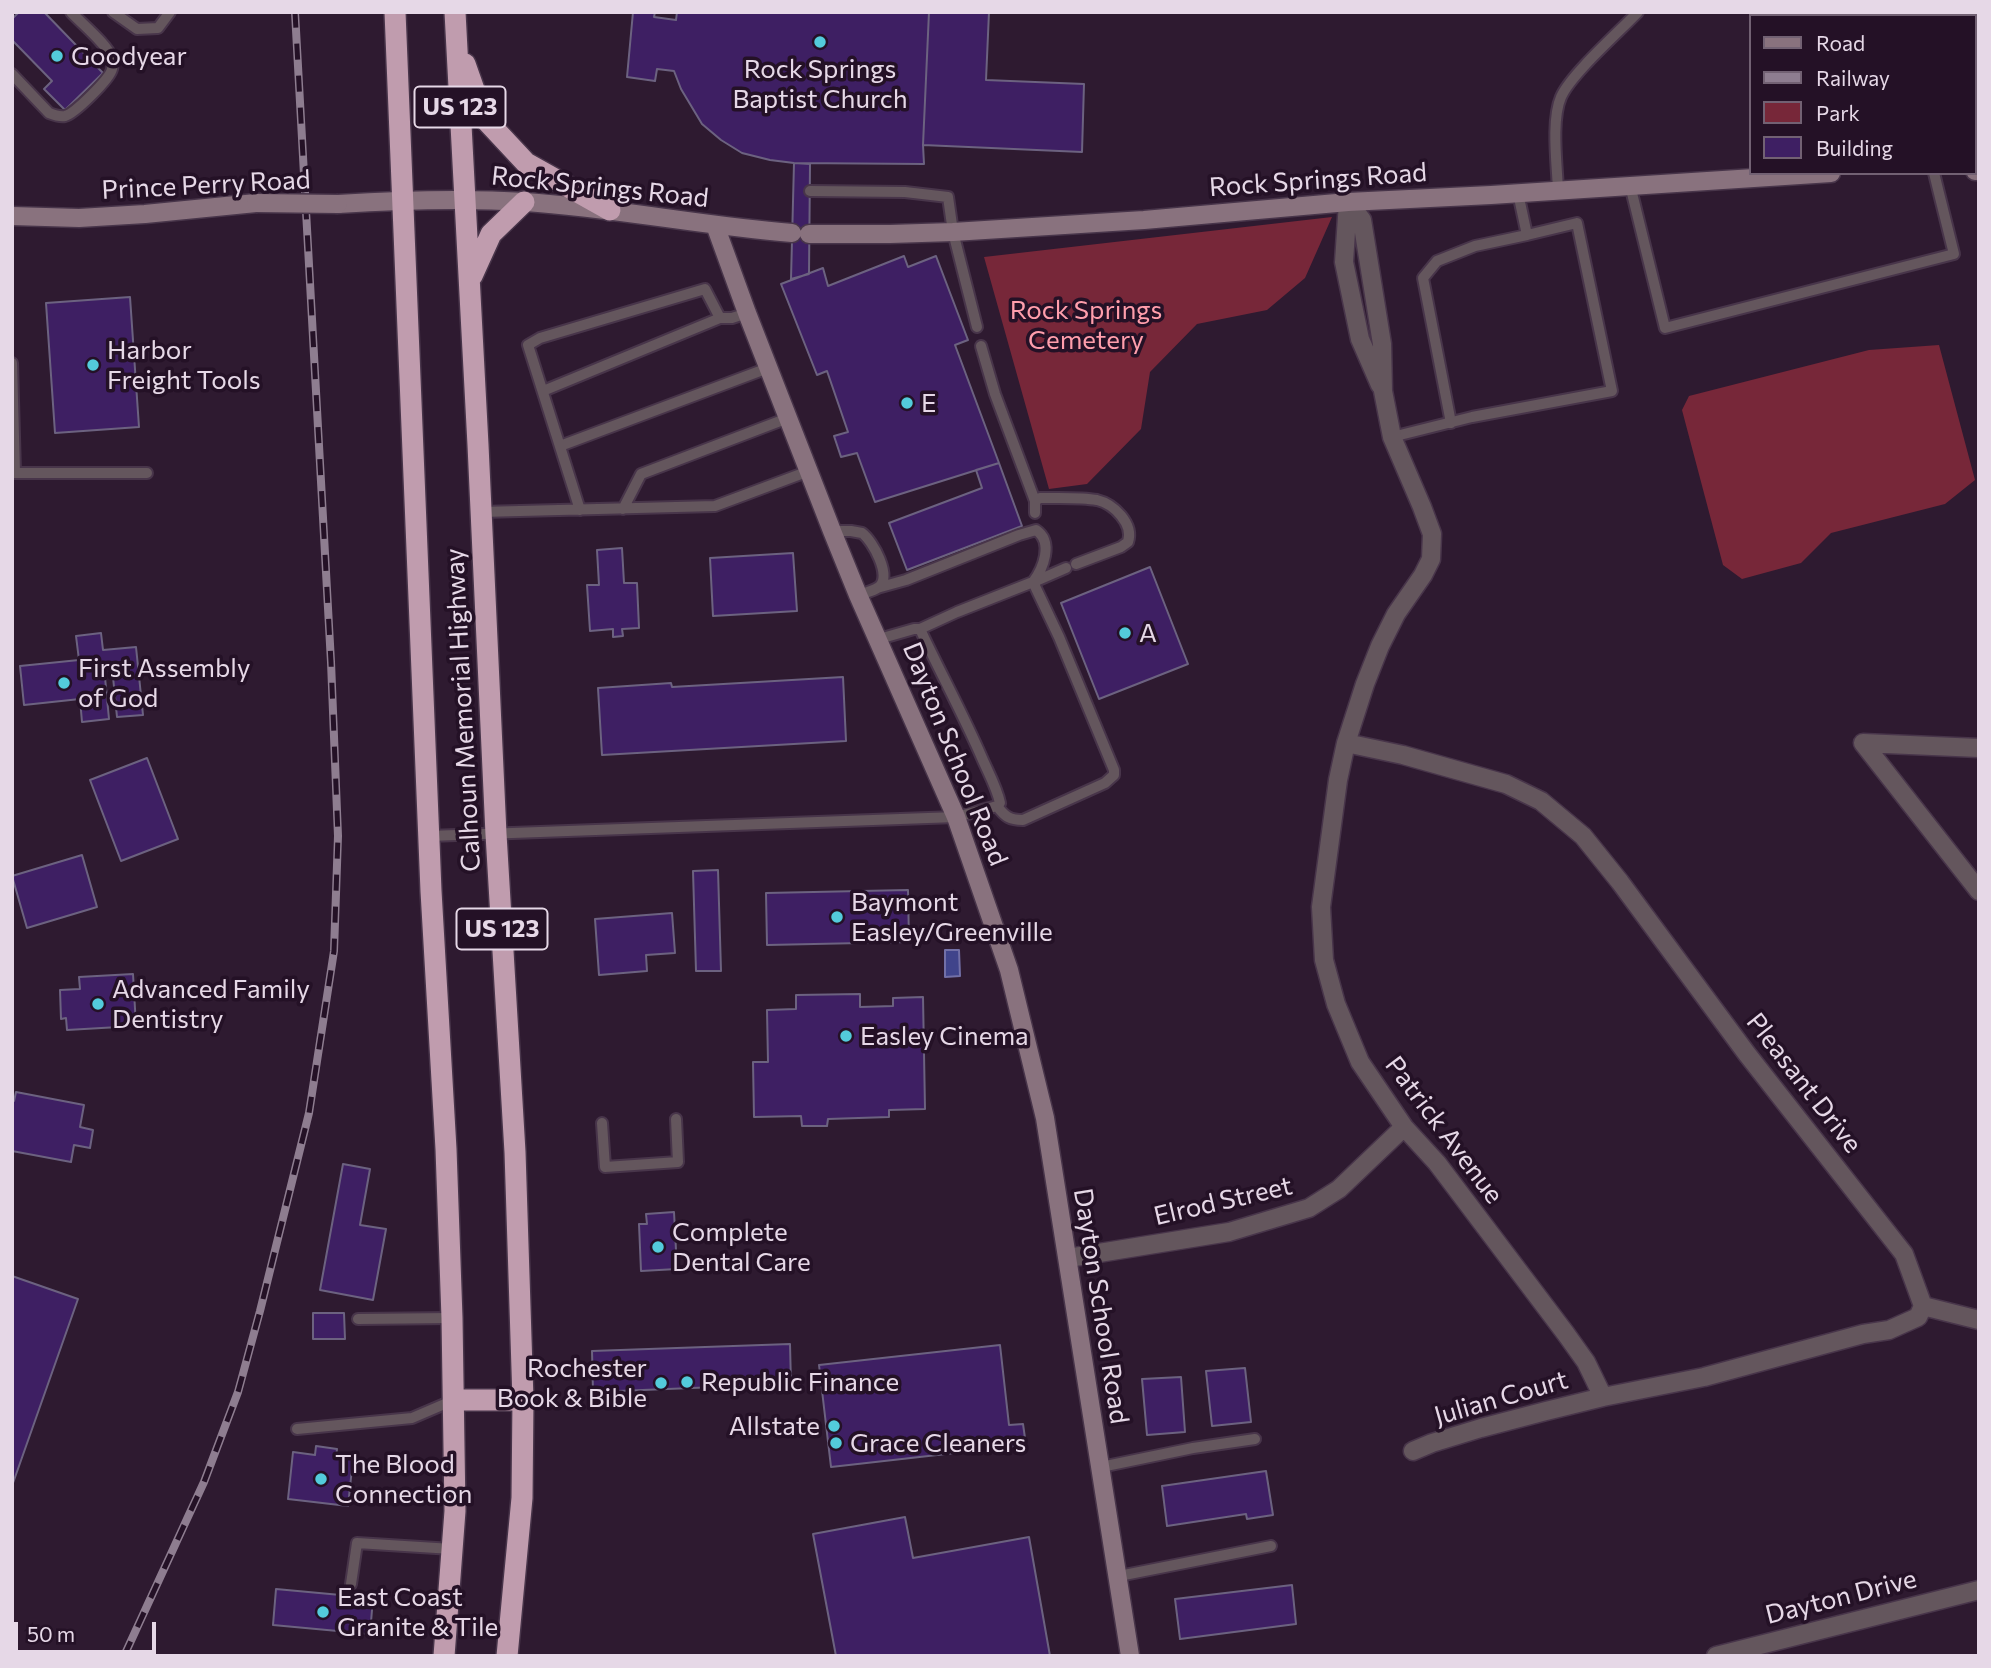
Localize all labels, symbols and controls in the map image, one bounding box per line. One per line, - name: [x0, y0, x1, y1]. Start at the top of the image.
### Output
- legend: [1750, 14, 1977, 175]
- text: Road: [1816, 30, 1865, 55]
- marker: Rock Springs Baptist Church: [812, 34, 828, 50]
- place label: Goodyear: [71, 40, 187, 72]
- marker: Goodyear: [49, 48, 65, 64]
- place label: Rock Springs Baptist Church: [732, 53, 908, 114]
- text: Railway: [1816, 65, 1890, 90]
- road number: US 123: [414, 86, 505, 128]
- text: Park: [1816, 100, 1860, 125]
- text: Building: [1816, 135, 1893, 160]
- street label: Rock Springs Road: [1208, 157, 1428, 203]
- street label: Rock Springs Road: [490, 160, 710, 214]
- street label: Prince Perry Road: [101, 164, 311, 206]
- park label: Rock Springs Cemetery: [1010, 294, 1162, 356]
- place label: Harbor Freight Tools: [107, 334, 261, 396]
- marker: Harbor Freight Tools: [85, 357, 101, 373]
- place label: E: [921, 387, 936, 419]
- marker: E: [899, 395, 915, 411]
- street label: Calhoun Memorial Highway: [439, 547, 487, 873]
- place label: A: [1139, 617, 1157, 649]
- marker: A: [1117, 625, 1133, 641]
- street label: Dayton School Road: [896, 638, 1014, 870]
- place label: First Assembly of God: [78, 652, 250, 714]
- marker: First Assembly of God: [56, 675, 72, 691]
- place label: Baymont Easley/Greenville: [851, 886, 1053, 948]
- road number: US 123: [456, 909, 548, 950]
- marker: Baymont Easley/Greenville: [829, 909, 845, 925]
- place label: Advanced Family Dentistry: [112, 973, 310, 1034]
- marker: Advanced Family Dentistry: [90, 996, 106, 1012]
- street label: Pleasant Drive: [1740, 1007, 1868, 1159]
- place label: Easley Cinema: [860, 1020, 1029, 1052]
- marker: Easley Cinema: [838, 1028, 854, 1044]
- street label: Patrick Avenue: [1379, 1050, 1509, 1210]
- street label: Elrod Street: [1151, 1170, 1295, 1232]
- street label: Dayton School Road: [1067, 1186, 1135, 1426]
- place label: Complete Dental Care: [672, 1216, 811, 1278]
- marker: Complete Dental Care: [650, 1239, 666, 1255]
- place label: Rochester Book & Bible: [497, 1352, 647, 1414]
- street label: Julian Court: [1430, 1364, 1572, 1432]
- place label: Republic Finance: [701, 1366, 899, 1398]
- marker: Republic Finance: [679, 1374, 695, 1390]
- marker: Rochester Book & Bible: [653, 1375, 669, 1391]
- place label: Allstate: [729, 1410, 820, 1442]
- marker: Allstate: [826, 1418, 842, 1434]
- place label: Grace Cleaners: [850, 1427, 1026, 1459]
- marker: Grace Cleaners: [828, 1435, 844, 1451]
- place label: The Blood Connection: [335, 1448, 472, 1510]
- marker: The Blood Connection: [313, 1471, 329, 1487]
- street label: Dayton Drive: [1762, 1563, 1920, 1631]
- place label: East Coast Granite & Tile: [337, 1581, 498, 1642]
- marker: East Coast Granite & Tile: [315, 1604, 331, 1620]
- scale bar: [18, 1608, 159, 1652]
- text: 50 m: [27, 1621, 75, 1646]

